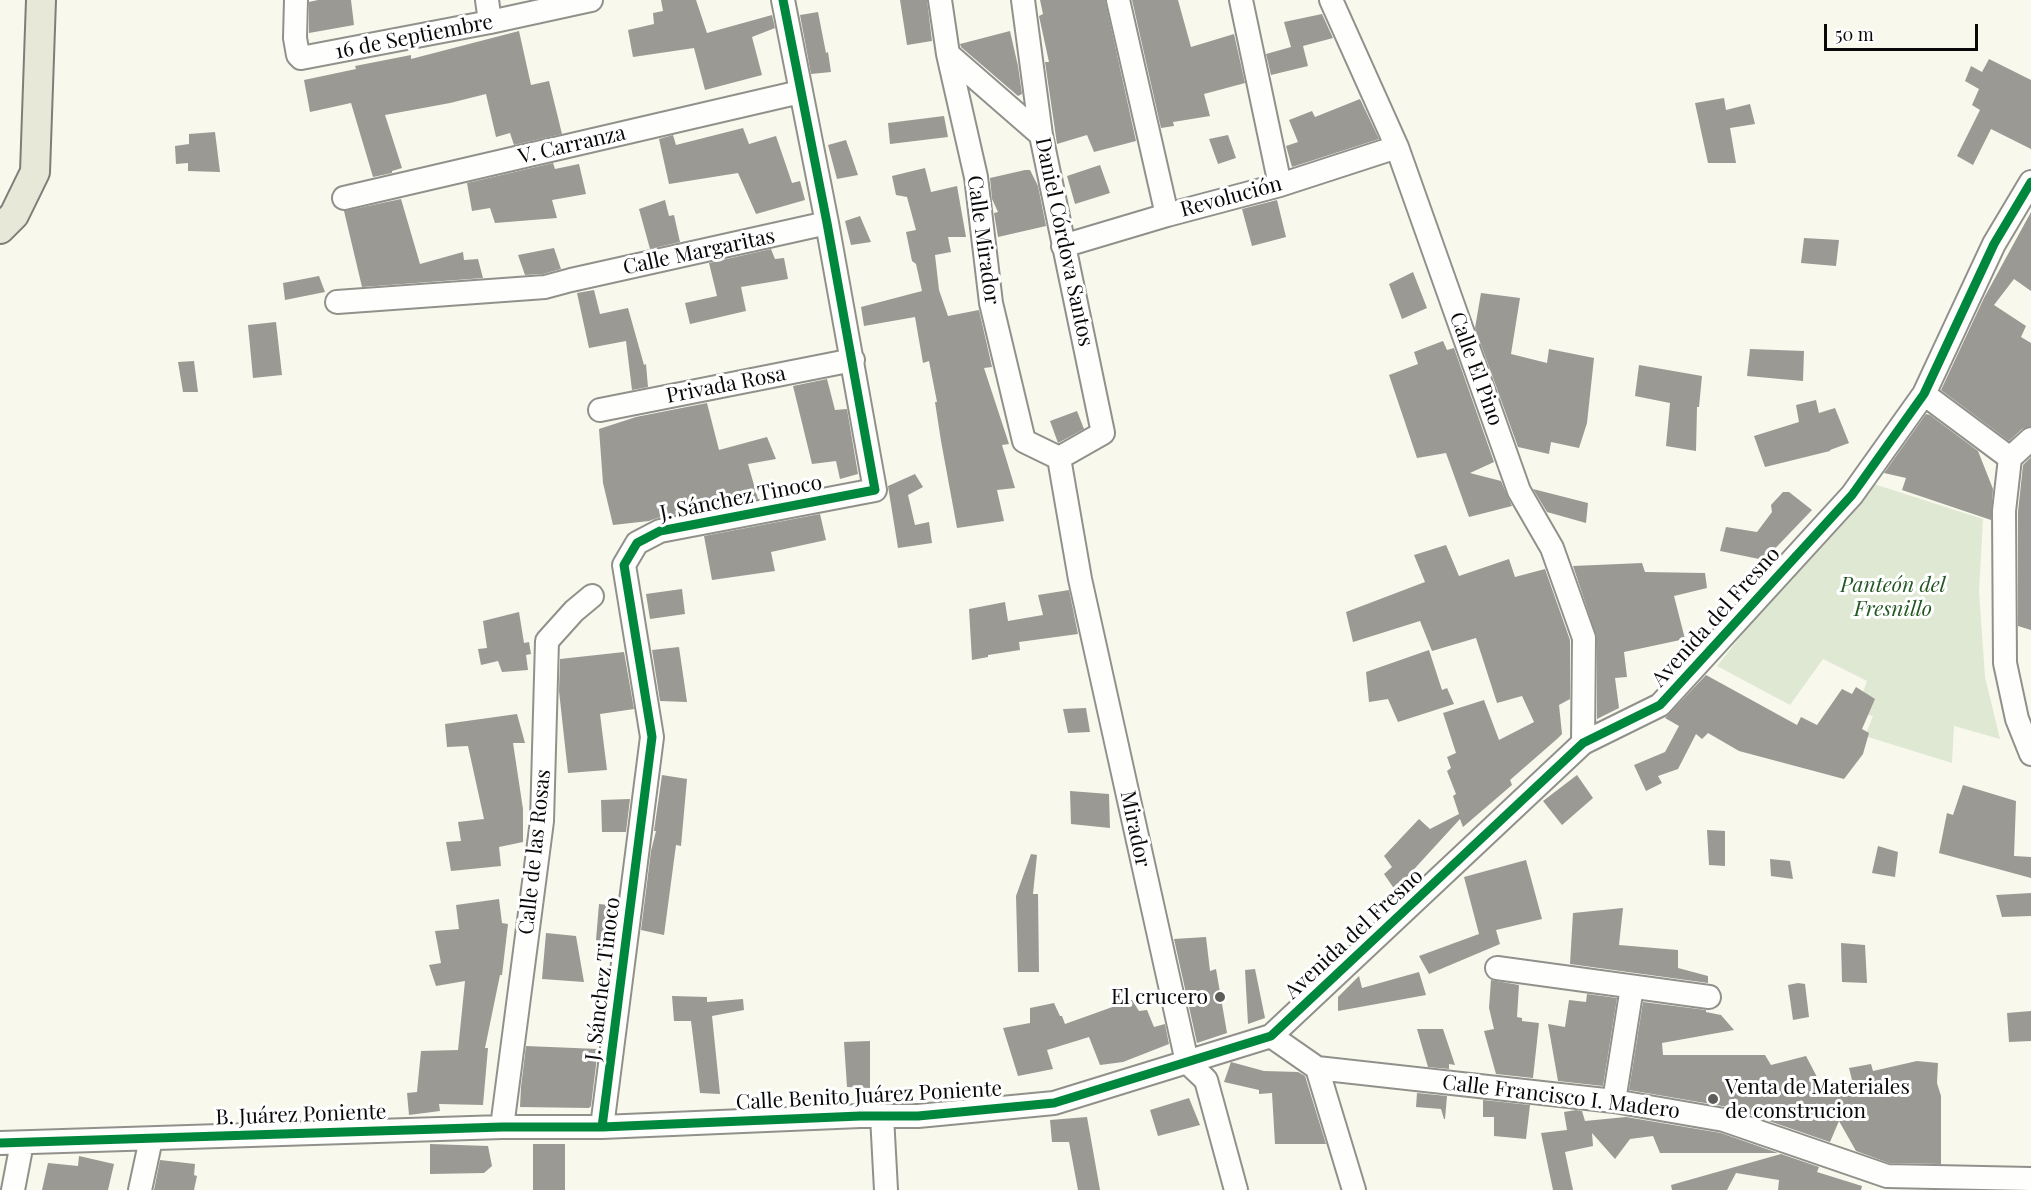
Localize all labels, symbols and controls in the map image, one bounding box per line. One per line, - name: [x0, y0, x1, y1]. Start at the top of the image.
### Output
- street label: 16 de Septiembre: [333, 9, 495, 65]
- scale bar: [1827, 12, 1982, 50]
- text: 50 m: [1835, 22, 1874, 46]
- street label: V. Carranza: [516, 120, 628, 170]
- street label: Daniel Córdova Santos: [1030, 135, 1098, 349]
- street label: Revolución: [1177, 171, 1285, 223]
- street label: Calle Mirador: [961, 174, 1005, 306]
- street label: Calle Margaritas: [621, 224, 777, 280]
- street label: Calle El Pino: [1444, 309, 1508, 429]
- street label: Privada Rosa: [664, 361, 788, 409]
- street label: J. Sánchez Tinoco: [658, 470, 824, 526]
- street label: Avenida del Fresno: [1647, 542, 1785, 692]
- park label: Panteón del Fresnillo: [1840, 572, 1946, 622]
- street label: Calle de las Rosas: [514, 768, 556, 936]
- street label: Mirador: [1115, 789, 1155, 869]
- street label: Avenida del Fresno: [1280, 864, 1428, 1004]
- street label: J. Sánchez Tinoco: [580, 896, 626, 1062]
- place label: El crucero: [1111, 984, 1208, 1010]
- marker: El crucero: [1213, 990, 1227, 1004]
- street label: Calle Francisco I. Madero: [1441, 1070, 1681, 1124]
- place label: Venta de Materiales de construcion: [1725, 1074, 1910, 1124]
- street label: Calle Benito Juárez Poniente: [735, 1076, 1003, 1116]
- marker: Venta de Materiales de construcion: [1706, 1092, 1720, 1106]
- street label: B. Juárez Poniente: [215, 1099, 387, 1131]

